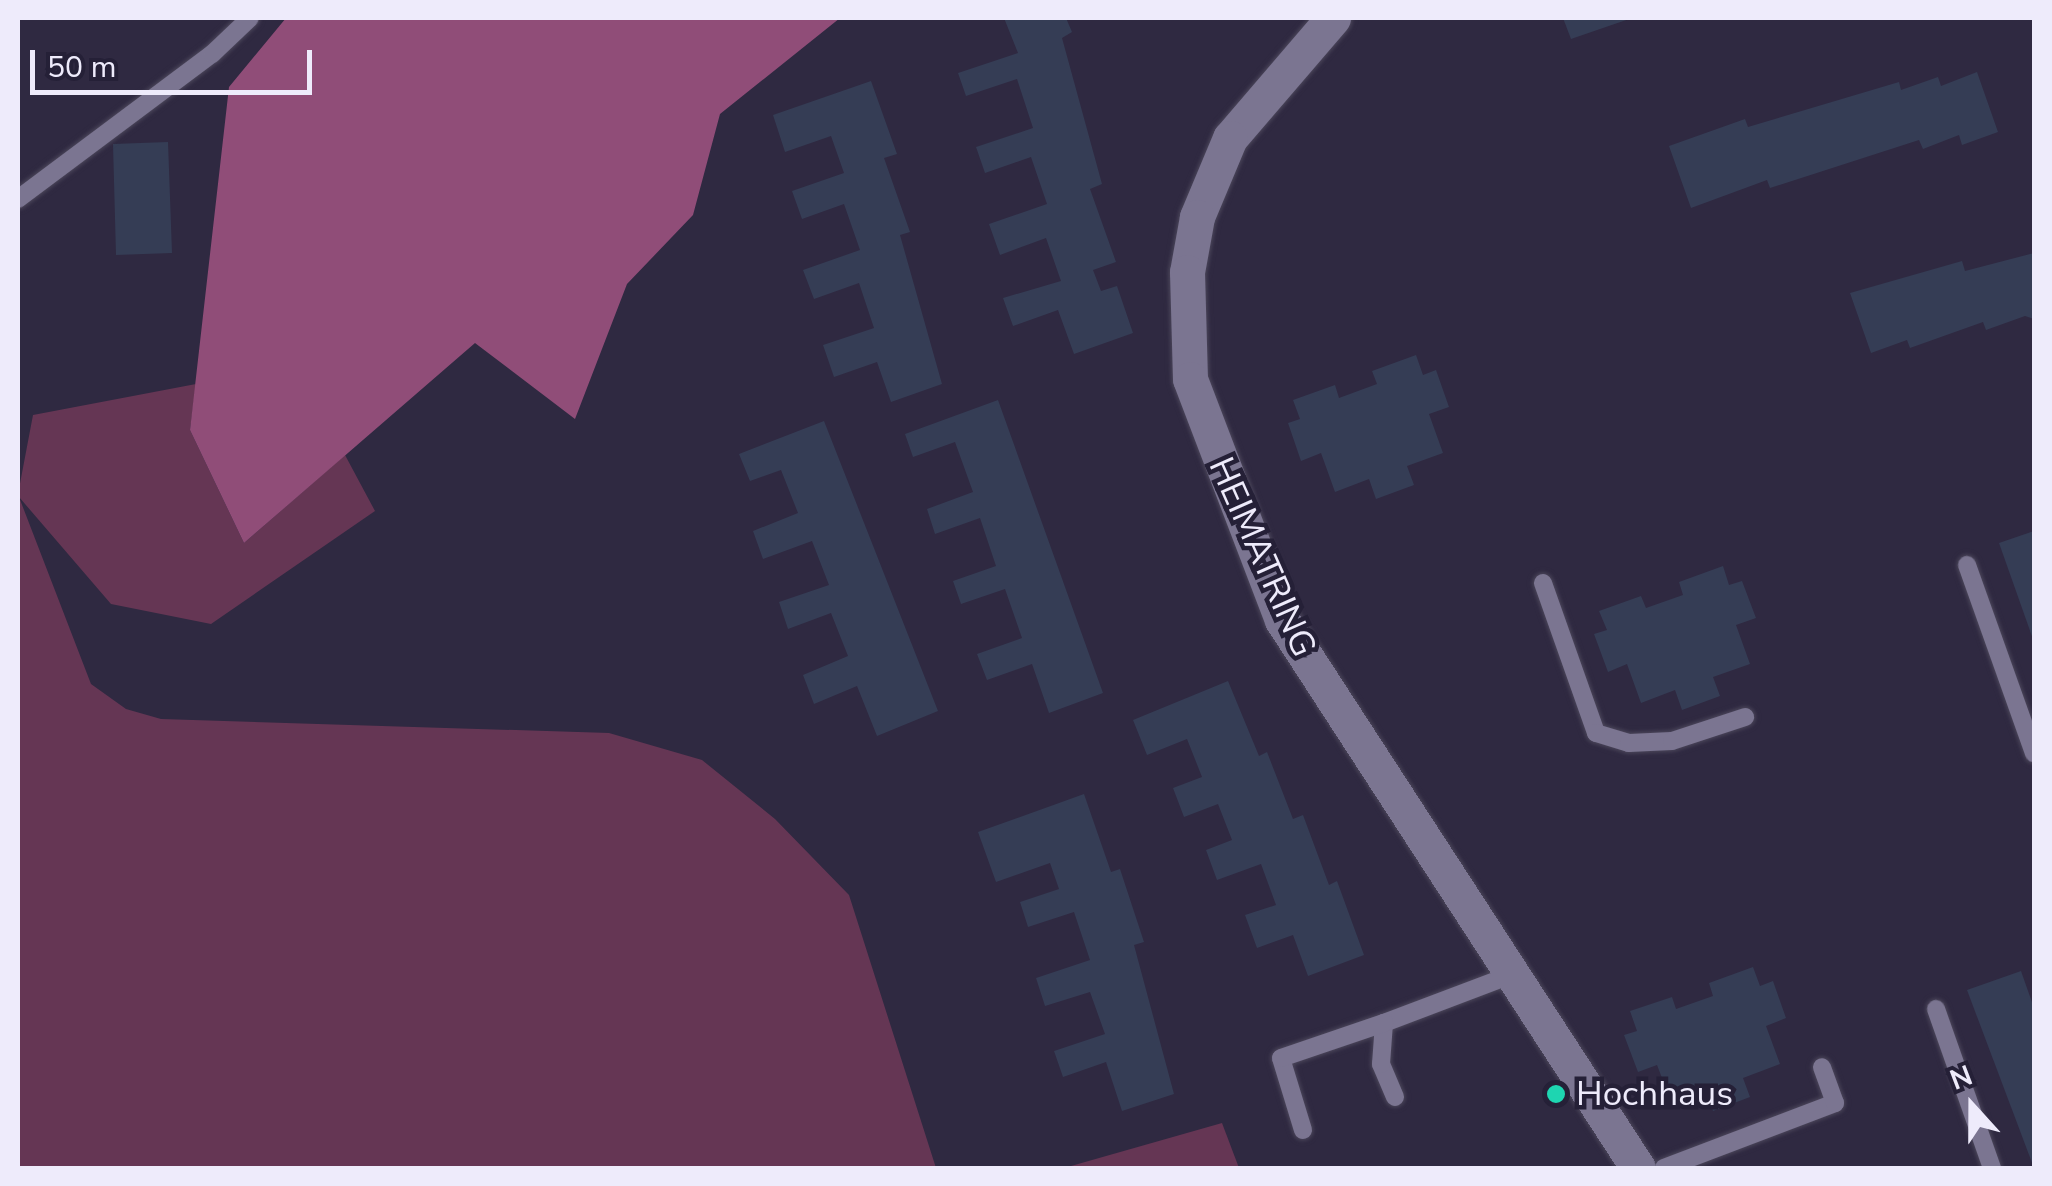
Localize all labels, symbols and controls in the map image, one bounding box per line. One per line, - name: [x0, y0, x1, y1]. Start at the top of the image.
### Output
- scale bar: [35, 30, 318, 92]
- text: 50 m: [47, 47, 116, 88]
- street label: HEIMATRING: [1199, 451, 1325, 663]
- north arrow: [1922, 1056, 2022, 1156]
- text: N: [1945, 1057, 1978, 1099]
- place label: Hochhaus: [1576, 1073, 1733, 1115]
- marker: Hochhaus: [1545, 1083, 1567, 1105]

